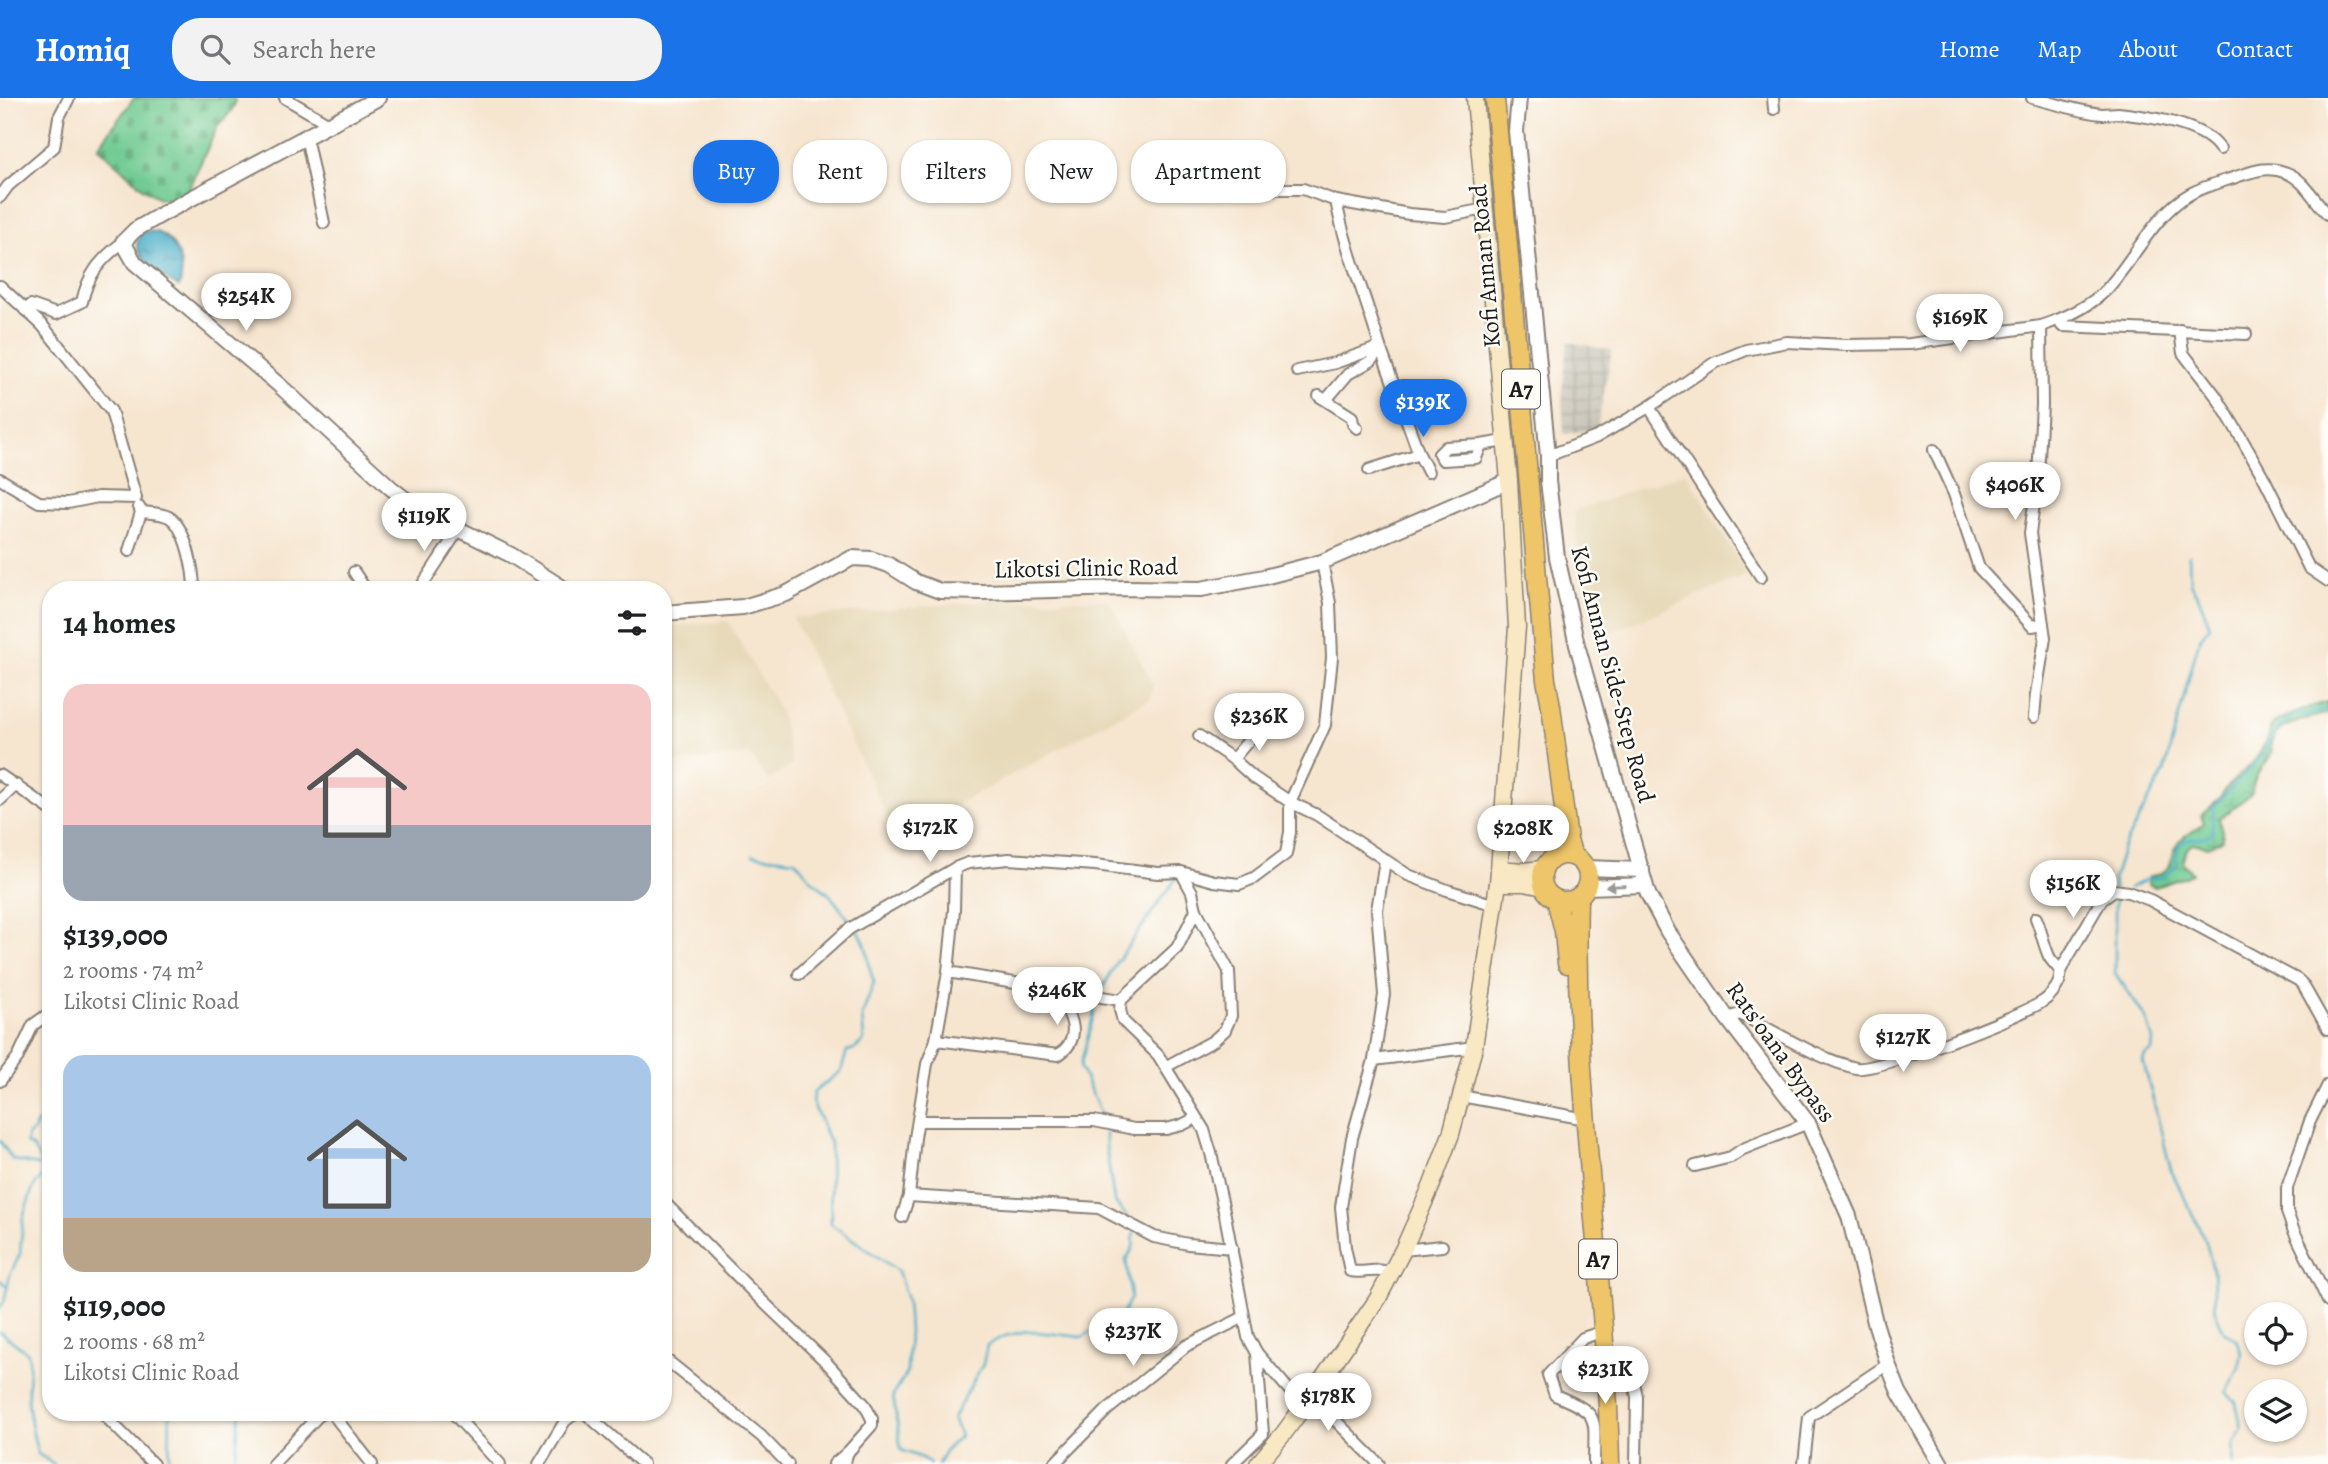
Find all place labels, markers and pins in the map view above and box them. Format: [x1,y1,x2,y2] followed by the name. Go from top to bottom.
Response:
[197,274,295,333] pin: $254K
[1911,294,2009,354] pin: $169K
[1374,380,1472,439] pin: $139K
[1966,462,2064,522] pin: $406K
[375,494,473,553] pin: $119K
[1210,694,1308,753] pin: $236K
[881,804,979,864] pin: $172K
[1474,806,1572,865] pin: $208K
[2024,860,2122,920] pin: $156K
[1008,968,1106,1027] pin: $246K
[1854,1014,1952,1074] pin: $127K
[1084,1308,1182,1368] pin: $237K
[1556,1346,1654,1406] pin: $231K
[1279,1374,1377,1433] pin: $178K

